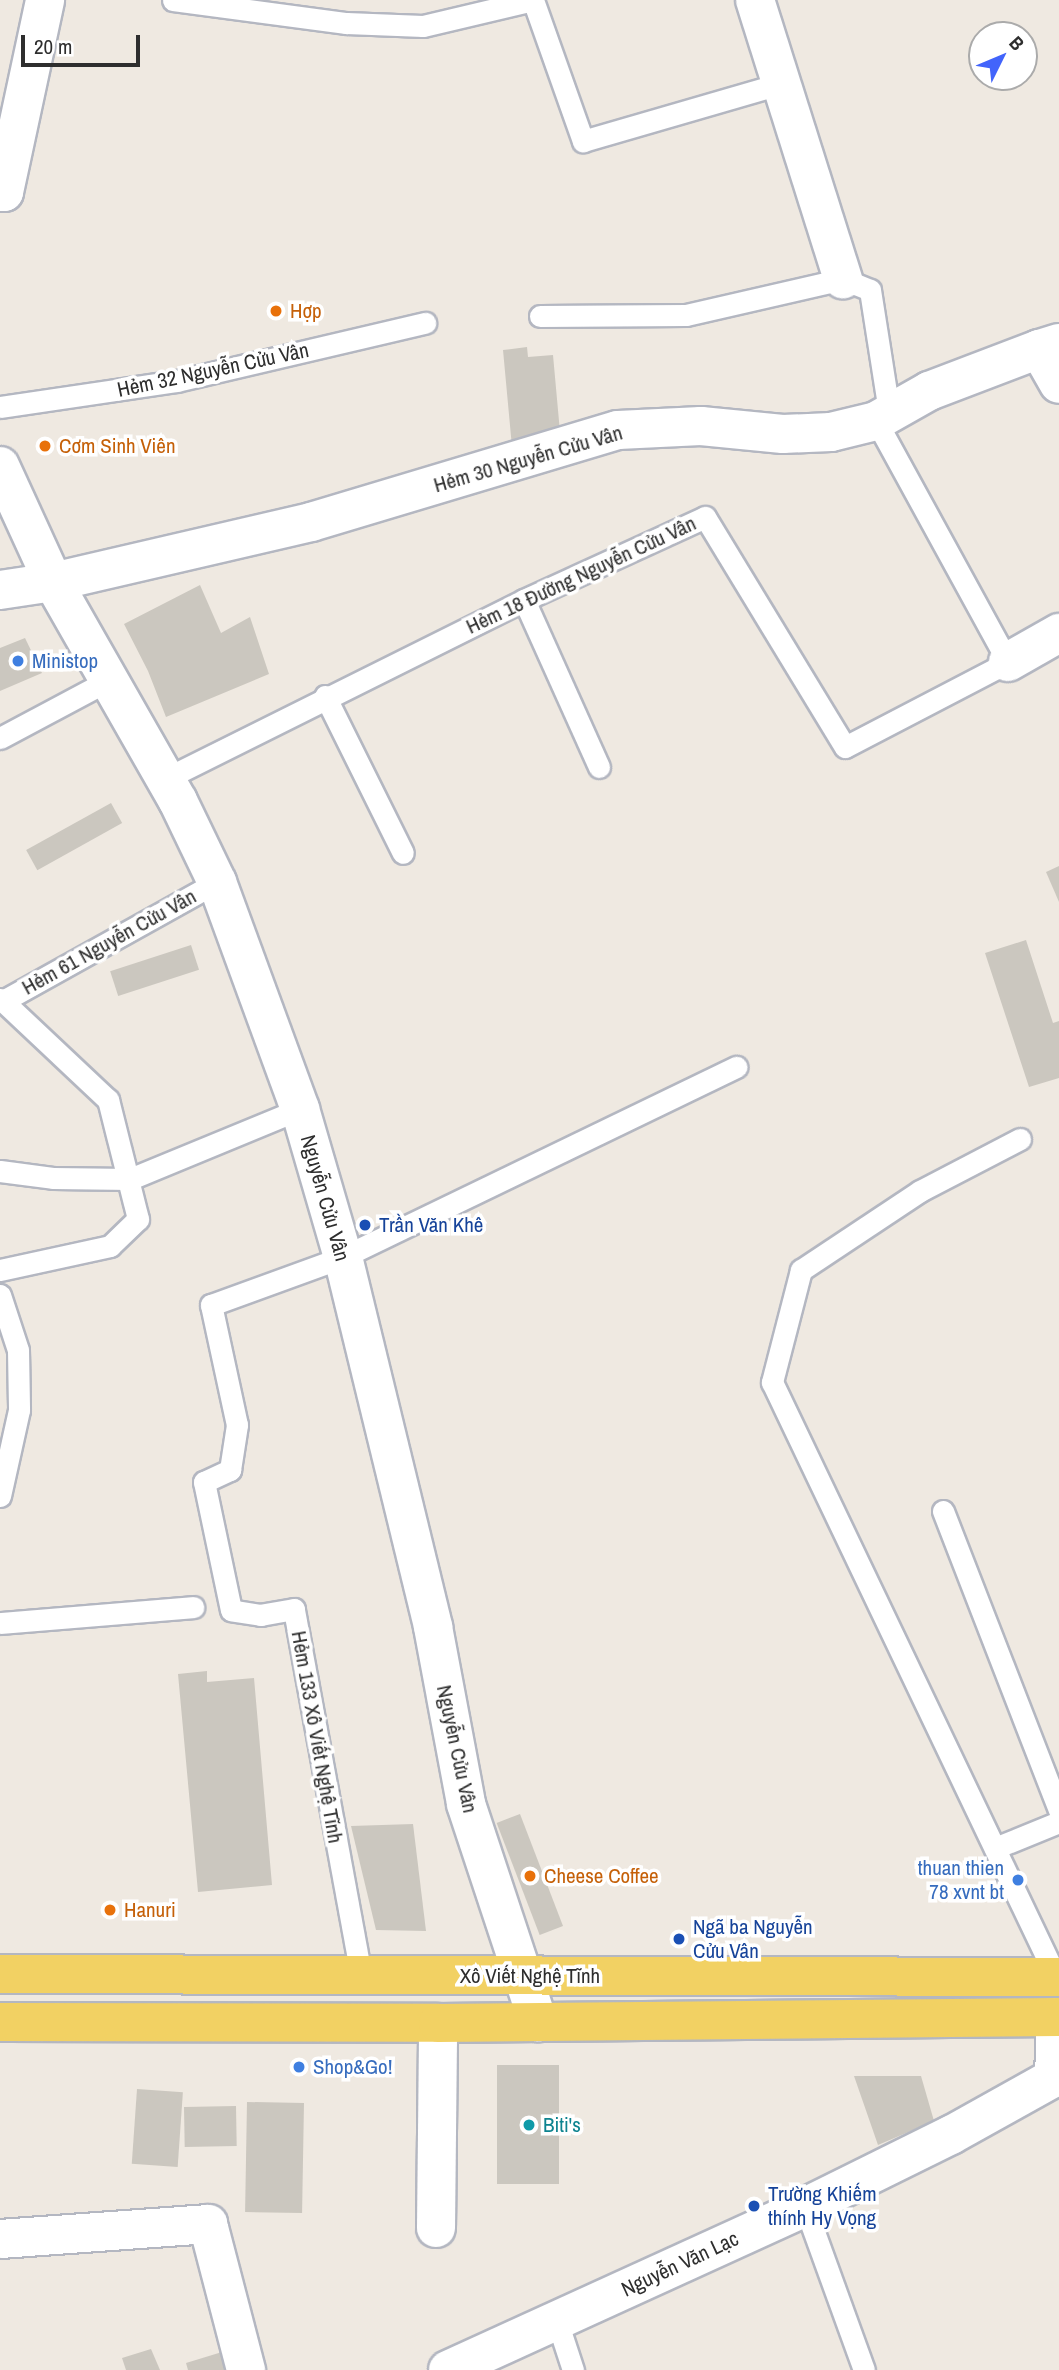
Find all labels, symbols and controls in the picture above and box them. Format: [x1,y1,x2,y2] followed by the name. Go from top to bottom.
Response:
[24,21,144,65] scale bar
[968,21,1038,91] north arrow
[1004,30,1030,56] text: B
[34,32,72,61] text: 20 m
[290,298,322,324] place label: Hợp
[268,303,284,319] marker: Hợp
[115,337,311,403] street label: Hẻm 32 Nguyễn Cửu Vân
[431,420,625,498] street label: Hẻm 30 Nguyễn Cửu Vân
[59,433,175,459] place label: Cơm Sinh Viên
[37,438,53,454] marker: Cơm Sinh Viên
[462,511,700,639] street label: Hẻm 18 Đường Nguyễn Cửu Vân
[32,648,98,674] place label: Ministop
[10,653,26,669] marker: Ministop
[18,884,200,1000] street label: Hẻm 61 Nguyễn Cửu Vân
[295,1132,355,1264] street label: Nguyễn Cửu Vân
[379,1212,483,1238] place label: Trần Văn Khê
[357,1217,373,1233] marker: Trần Văn Khê
[286,1629,348,1845] street label: Hẻm 133 Xô Viết Nghệ Tĩnh
[431,1683,483,1815] street label: Nguyễn Cửu Vân
[918,1855,1004,1905] place label: thuan thien 78 xvnt bt
[544,1863,659,1889] place label: Cheese Coffee
[522,1868,538,1884] marker: Cheese Coffee
[1010,1872,1026,1888] marker: thuan thien 78 xvnt bt
[124,1897,176,1923] place label: Hanuri
[102,1902,118,1918] marker: Hanuri
[693,1914,813,1964] place label: Ngã ba Nguyễn Cửu Vân
[671,1931,687,1947] marker: Ngã ba Nguyễn Cửu Vân
[460,1963,600,1989] street label: Xô Viết Nghệ Tĩnh
[313,2054,392,2080] place label: Shop&Go!
[291,2059,307,2075] marker: Shop&Go!
[543,2112,581,2138] place label: Biti's
[521,2117,537,2133] marker: Biti's
[768,2181,876,2231] place label: Trường Khiếm thính Hy Vọng
[746,2198,762,2214] marker: Trường Khiếm thính Hy Vọng
[618,2226,742,2302] street label: Nguyễn Văn Lạc

